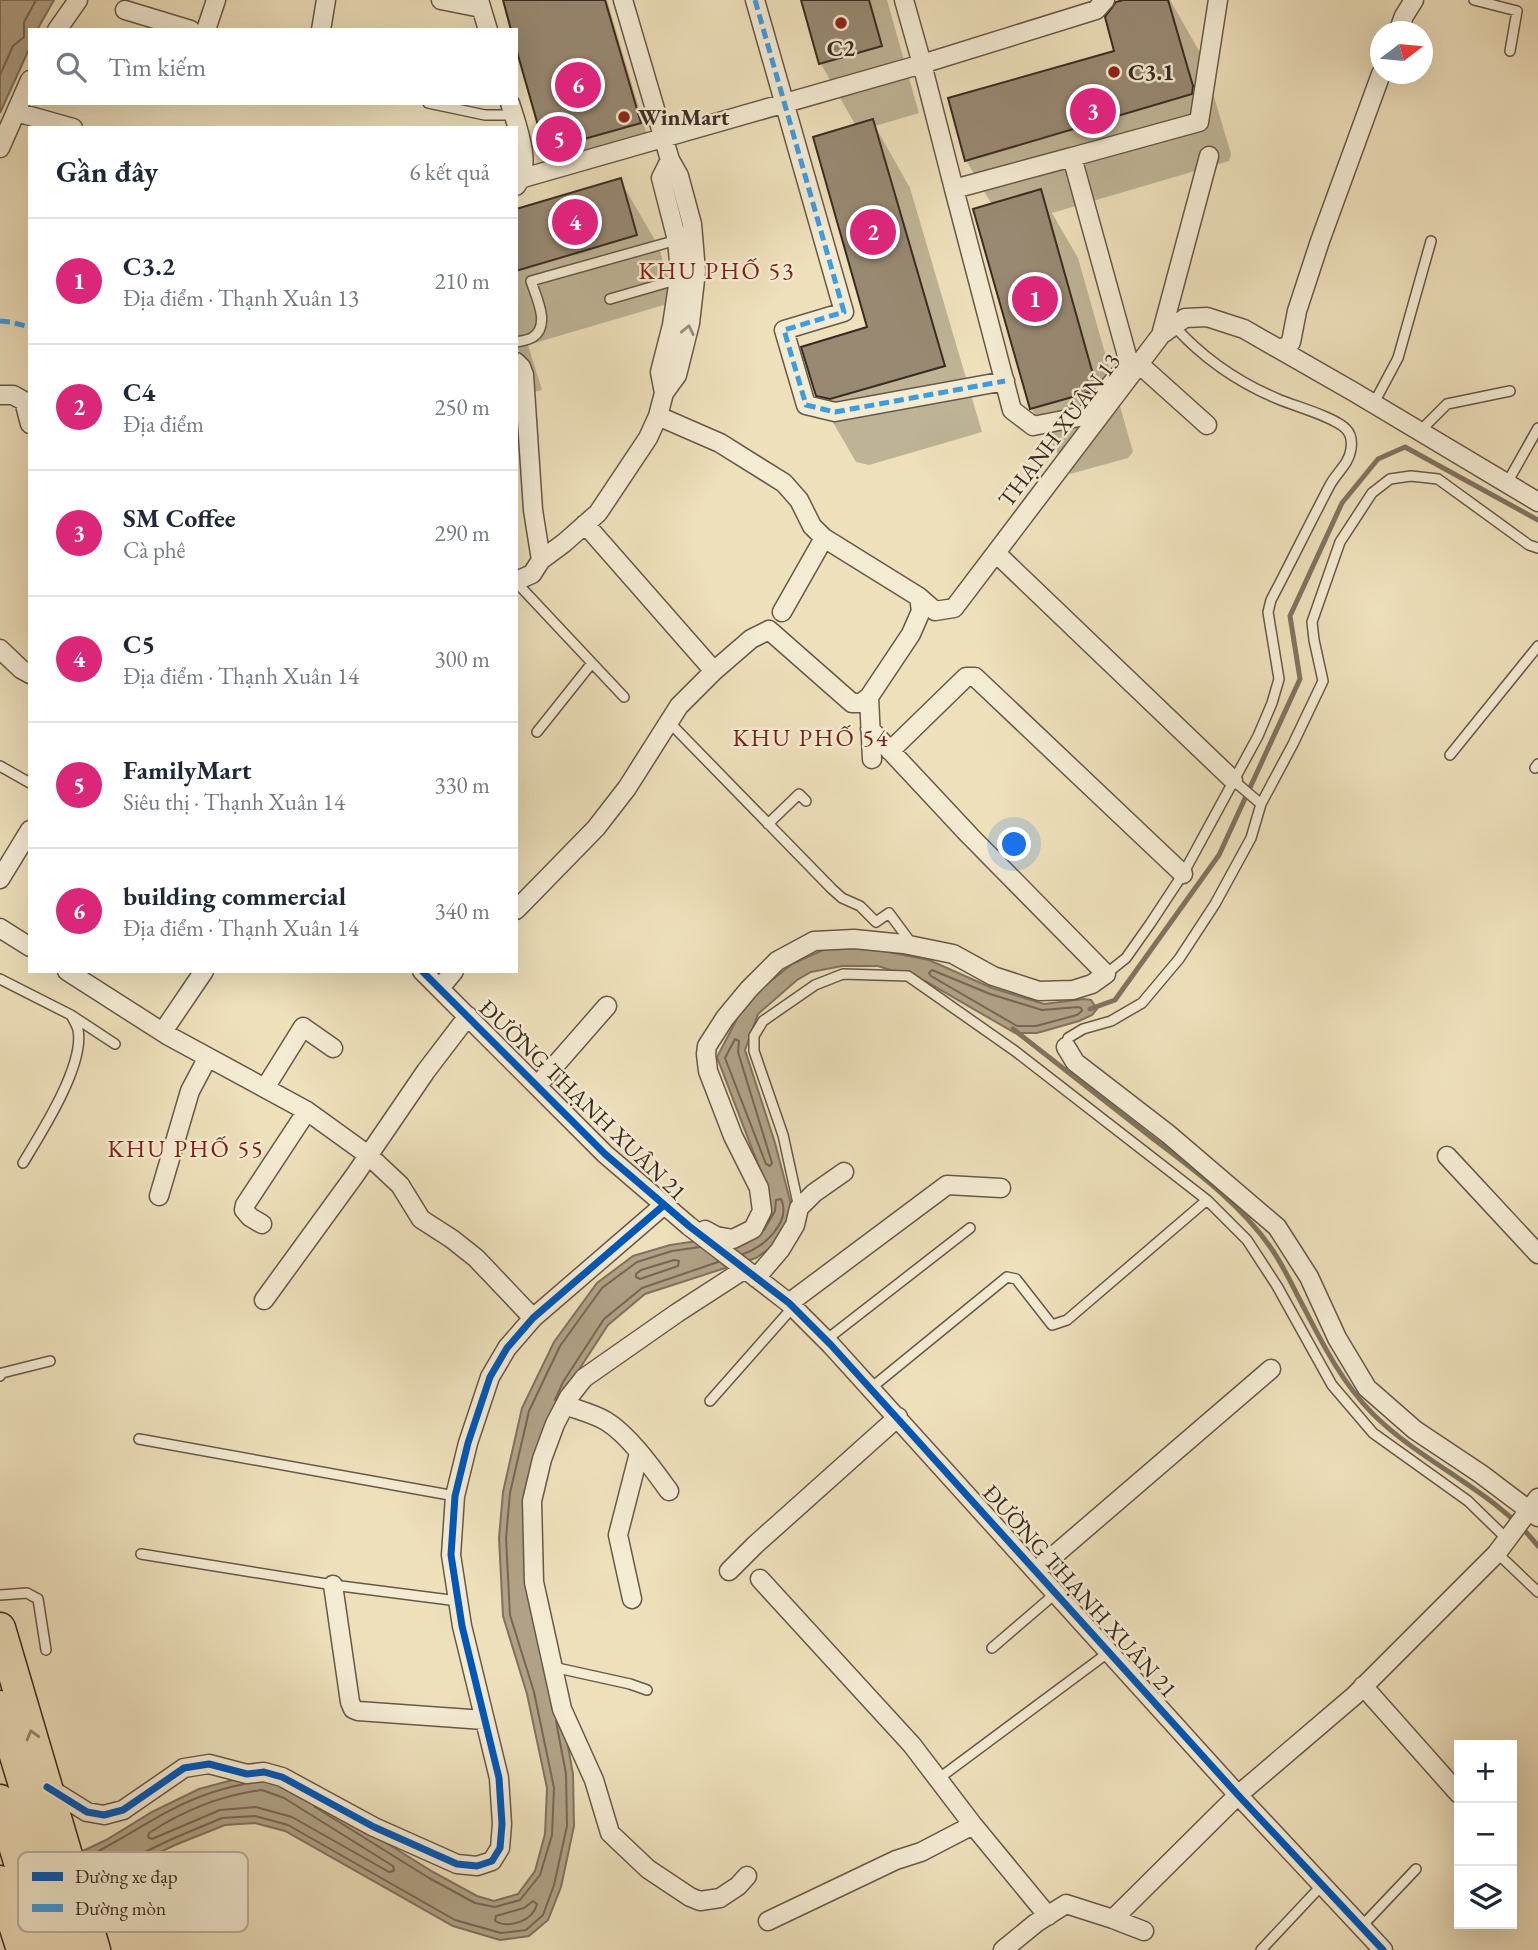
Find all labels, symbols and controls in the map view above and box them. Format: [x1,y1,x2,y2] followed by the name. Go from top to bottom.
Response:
[833,15,849,31] marker: С2
[1370,21,1433,84] north arrow
[28,28,518,105] search box
[827,33,855,63] place label: С2
[52,48,90,86] icon: search
[108,50,206,84] text: Tìm kiếm
[1128,57,1174,87] place label: С3.1
[555,59,601,111] pin: 6
[1106,64,1122,80] marker: С3.1
[1070,85,1116,137] pin: 3
[638,102,730,132] place label: WinMart
[616,109,632,125] marker: WinMart
[536,113,582,165] pin: 5
[56,152,158,191] text: Gần đây
[409,157,490,187] text: 6 kết quả
[552,196,598,248] pin: 4
[850,206,896,258] pin: 2
[123,249,175,283] text: C3.2
[638,255,796,286] district label: KHU PHỐ 53
[73,266,85,296] text: 1
[434,266,490,296] text: 210 m
[1012,273,1058,325] pin: 1
[123,283,359,313] text: Địa điểm · Thạnh Xuân 13
[679,324,694,336] one-way arrow
[991,347,1127,513] street label: THẠNH XUÂN 13
[123,375,155,409] text: C4
[73,392,85,422] text: 2
[434,392,490,422] text: 250 m
[123,409,204,439] text: Địa điểm
[123,501,236,535] text: SM Coffee
[73,518,85,548] text: 3
[434,518,490,548] text: 290 m
[123,535,186,565] text: Cà phê
[123,627,155,661] text: C5
[73,644,85,674] text: 4
[434,644,490,674] text: 300 m
[123,661,359,691] text: Địa điểm · Thạnh Xuân 14
[732,722,890,753] district label: KHU PHỐ 54
[123,753,252,787] text: FamilyMart
[73,770,85,800] text: 5
[434,770,490,800] text: 330 m
[123,787,345,817] text: Siêu thị · Thạnh Xuân 14
[997,827,1031,861] your location
[123,879,346,913] text: building commercial
[73,896,85,926] text: 6
[434,896,490,926] text: 340 m
[123,913,359,943] text: Địa điểm · Thạnh Xuân 14
[473,993,693,1207] street label: ĐƯỜNG THẠNH XUÂN 21
[107,1133,265,1164] district label: KHU PHỐ 55
[976,1478,1184,1704] street label: ĐƯỜNG THẠNH XUÂN 21
[25,1730,40,1742] one-way arrow
[1454,1740,1517,1929] map controls
[1454,1740,1517,1803] button: +
[1454,1803,1517,1866] button: −
[18,1852,248,1932] legend
[75,1864,178,1889] text: Đường xe đạp
[1454,1866,1517,1929] button: layers
[75,1896,166,1921] text: Đường mòn

